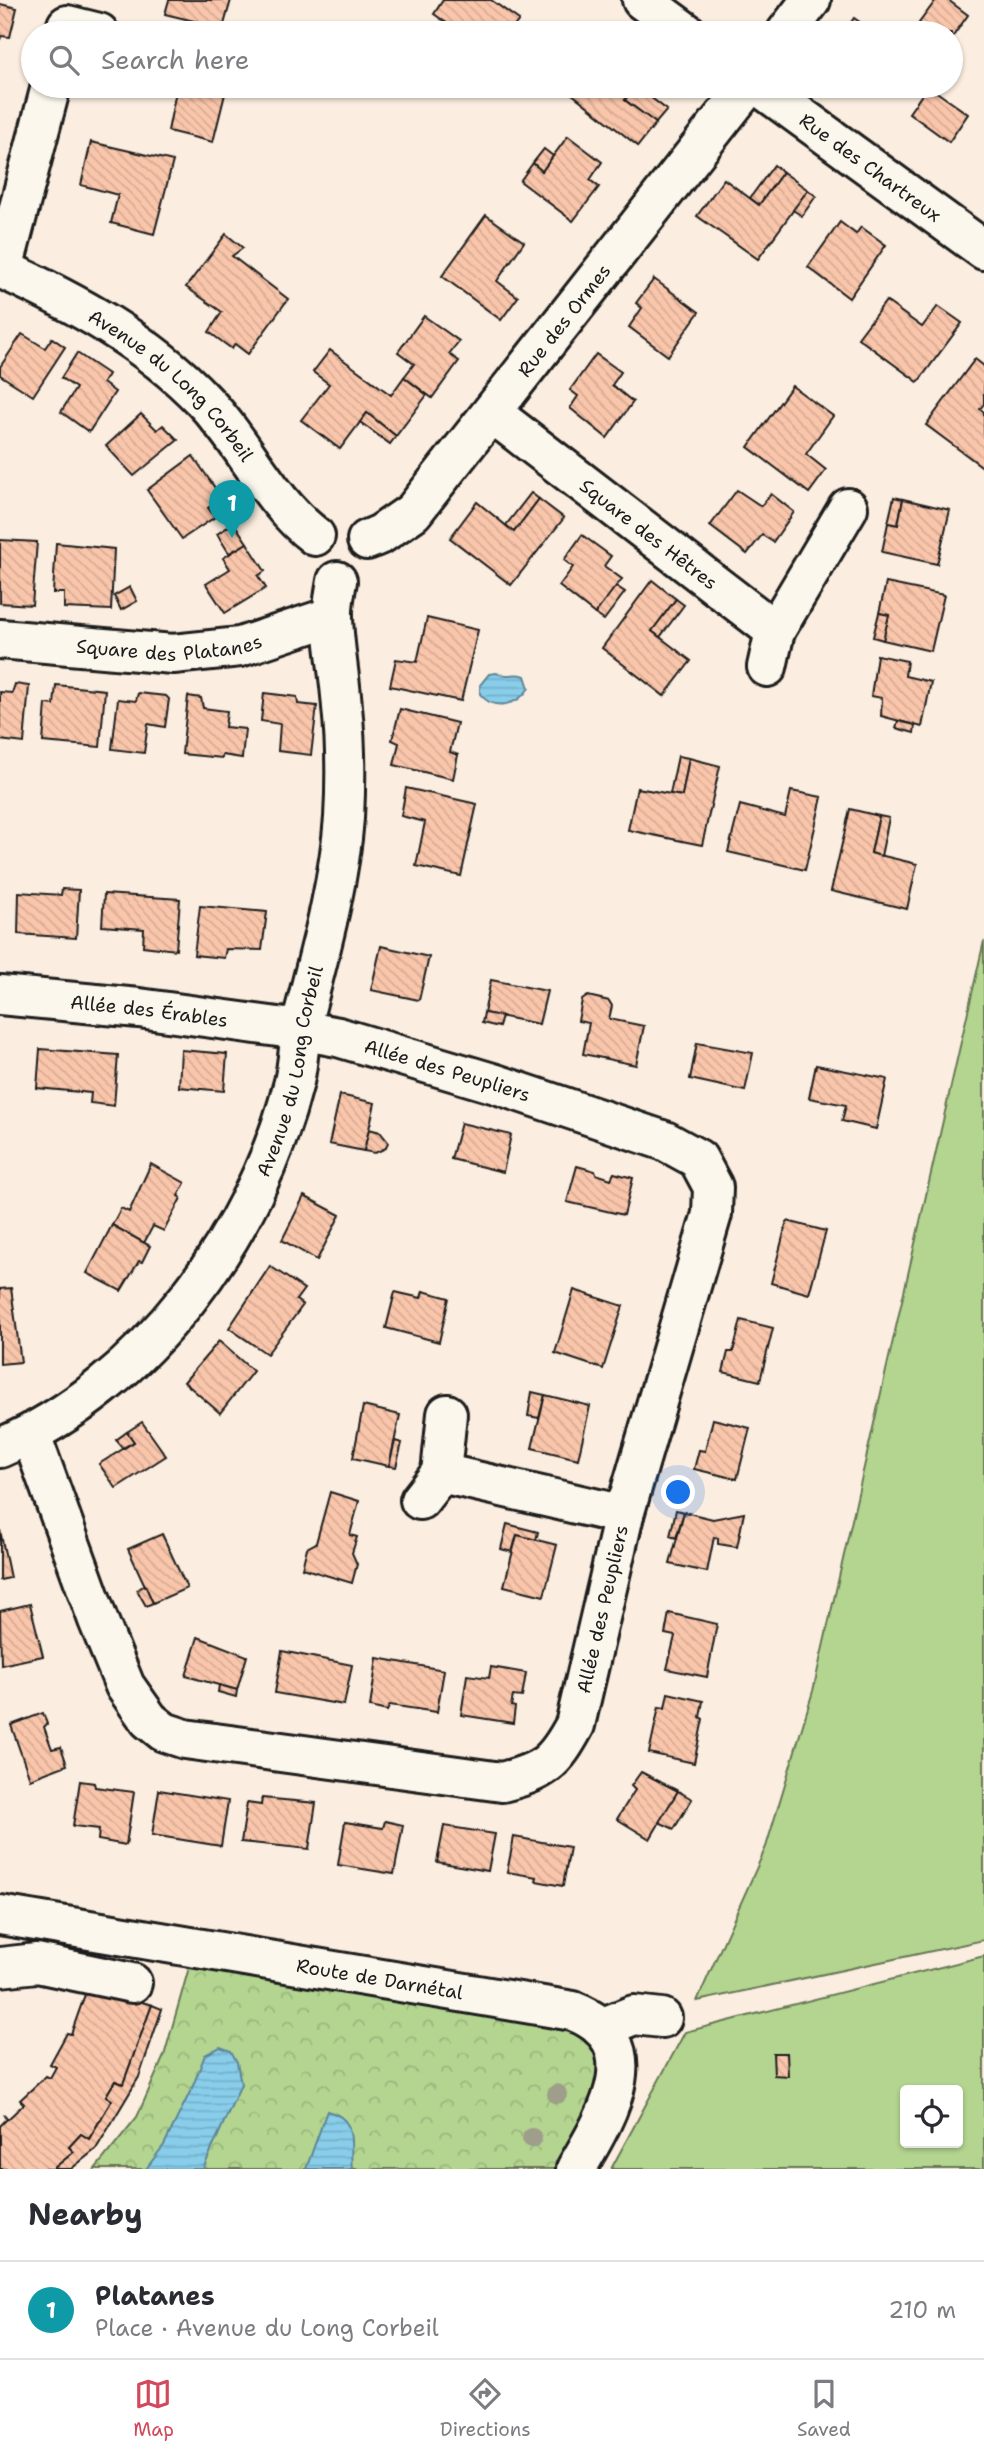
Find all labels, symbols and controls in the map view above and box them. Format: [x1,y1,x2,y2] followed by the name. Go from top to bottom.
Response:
[21,21,963,98] search box
[45,41,83,79] icon: search
[101,42,250,77] text: Search here
[794,108,946,228] street label: Rue des Chartreux
[512,259,616,382] street label: Rue des Ormes
[84,304,259,467] street label: Avenue du Long Corbeil
[575,473,722,595] street label: Square des Hêtres
[209,480,255,538] pin: 1
[75,629,265,667] street label: Square des Platanes
[251,963,329,1181] street label: Avenue du Long Corbeil
[69,990,229,1033] street label: Allée des Érables
[361,1034,533,1108] street label: Allée des Peupliers
[661,1475,695,1509] your location
[571,1522,634,1696] street label: Allée des Peupliers
[294,1953,465,2005] street label: Route de Darnétal
[900,2085,963,2148] map controls
[900,2085,963,2148] button: locate
[28,2194,143,2235] text: Nearby
[95,2278,215,2313] text: Platanes
[46,2295,56,2325] text: 1
[888,2295,956,2325] text: 210 m
[95,2313,439,2343] text: Place · Avenue du Long Corbeil
[133,2375,174,2442] tab: Map
[440,2375,531,2442] tab: Directions
[797,2375,851,2442] tab: Saved

